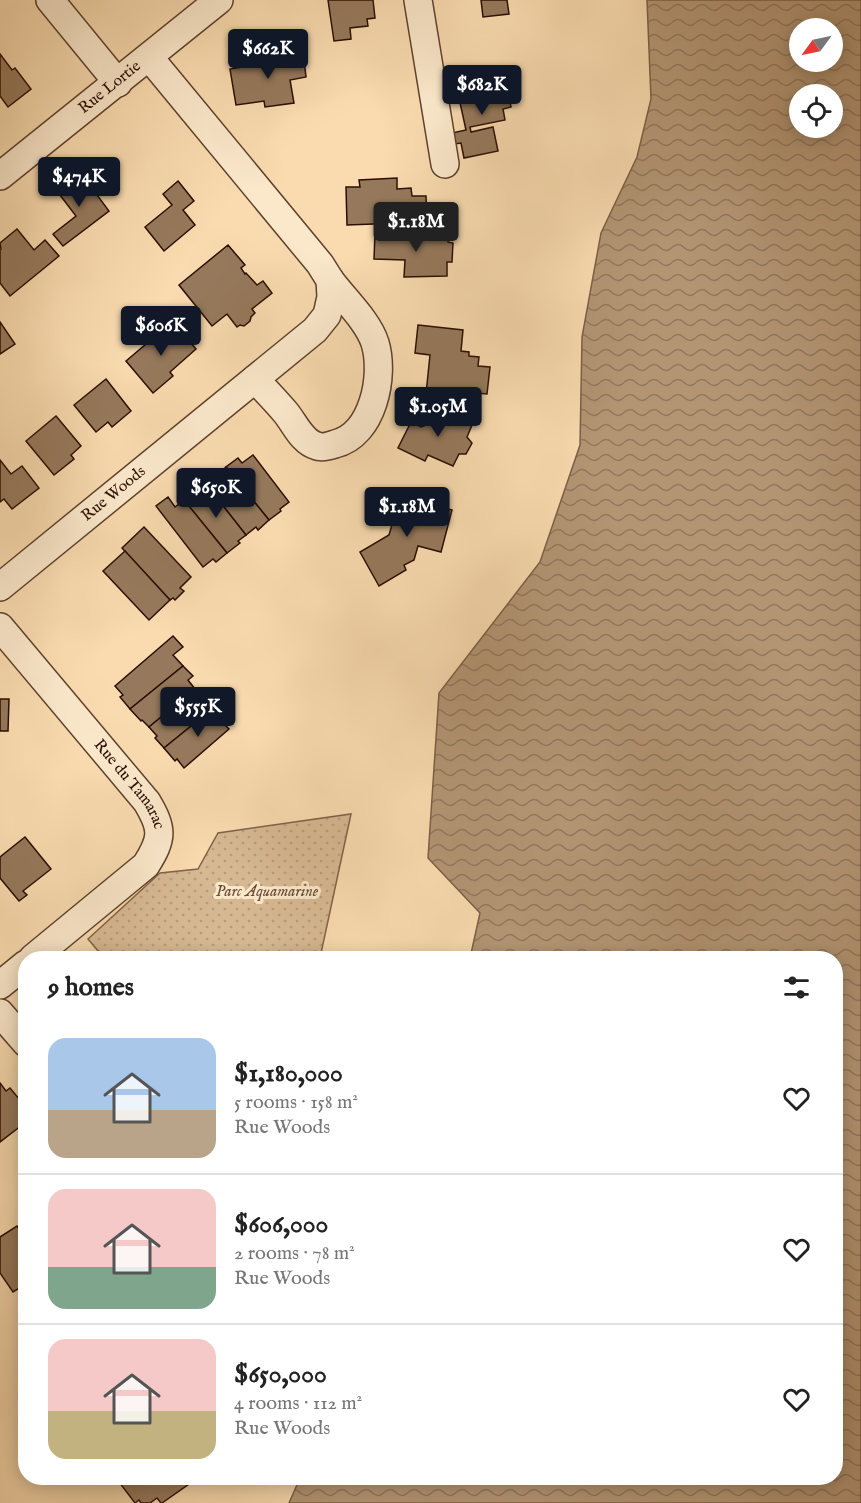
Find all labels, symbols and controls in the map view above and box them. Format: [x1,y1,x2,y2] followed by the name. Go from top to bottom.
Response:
[789,18,843,72] north arrow
[789,18,843,138] map controls
[226,29,310,80] pin: $662K
[242,36,294,61] text: $662K
[75,57,145,119] street label: Rue Lortie
[440,65,524,116] pin: $682K
[456,72,508,97] text: $682K
[789,84,843,138] button: locate
[37,157,121,208] pin: $474K
[52,164,106,189] text: $474K
[367,202,465,253] pin: $1.18M
[388,209,444,234] text: $1.18M
[119,306,203,357] pin: $606K
[135,313,187,338] text: $606K
[389,387,487,438] pin: $1.05M
[409,394,467,419] text: $1.05M
[78,462,150,526] street label: Rue Woods
[174,468,258,519] pin: $650K
[191,475,241,500] text: $650K
[358,487,456,538] pin: $1.18M
[379,494,435,519] text: $1.18M
[156,687,240,738] pin: $555K
[174,694,222,719] text: $555K
[89,735,168,831] street label: Rue du Tamarac
[216,882,319,902] park label: Parc Aquamarine
[48,971,134,1004] text: 9 homes
[780,971,813,1004] icon: filters
[234,1057,343,1090] text: $1,180,000
[96,1062,168,1134] icon: home
[780,1082,813,1115] icon: heart
[234,1090,358,1115] text: 5 rooms · 158 m²
[234,1115,330,1140] text: Rue Woods
[234,1208,328,1241] text: $606,000
[96,1213,168,1285] icon: home
[780,1233,813,1266] icon: heart
[234,1241,355,1266] text: 2 rooms · 78 m²
[234,1266,330,1291] text: Rue Woods
[234,1358,327,1391] text: $650,000
[96,1363,168,1435] icon: home
[780,1383,813,1416] icon: heart
[234,1391,362,1416] text: 4 rooms · 112 m²
[234,1416,330,1441] text: Rue Woods

